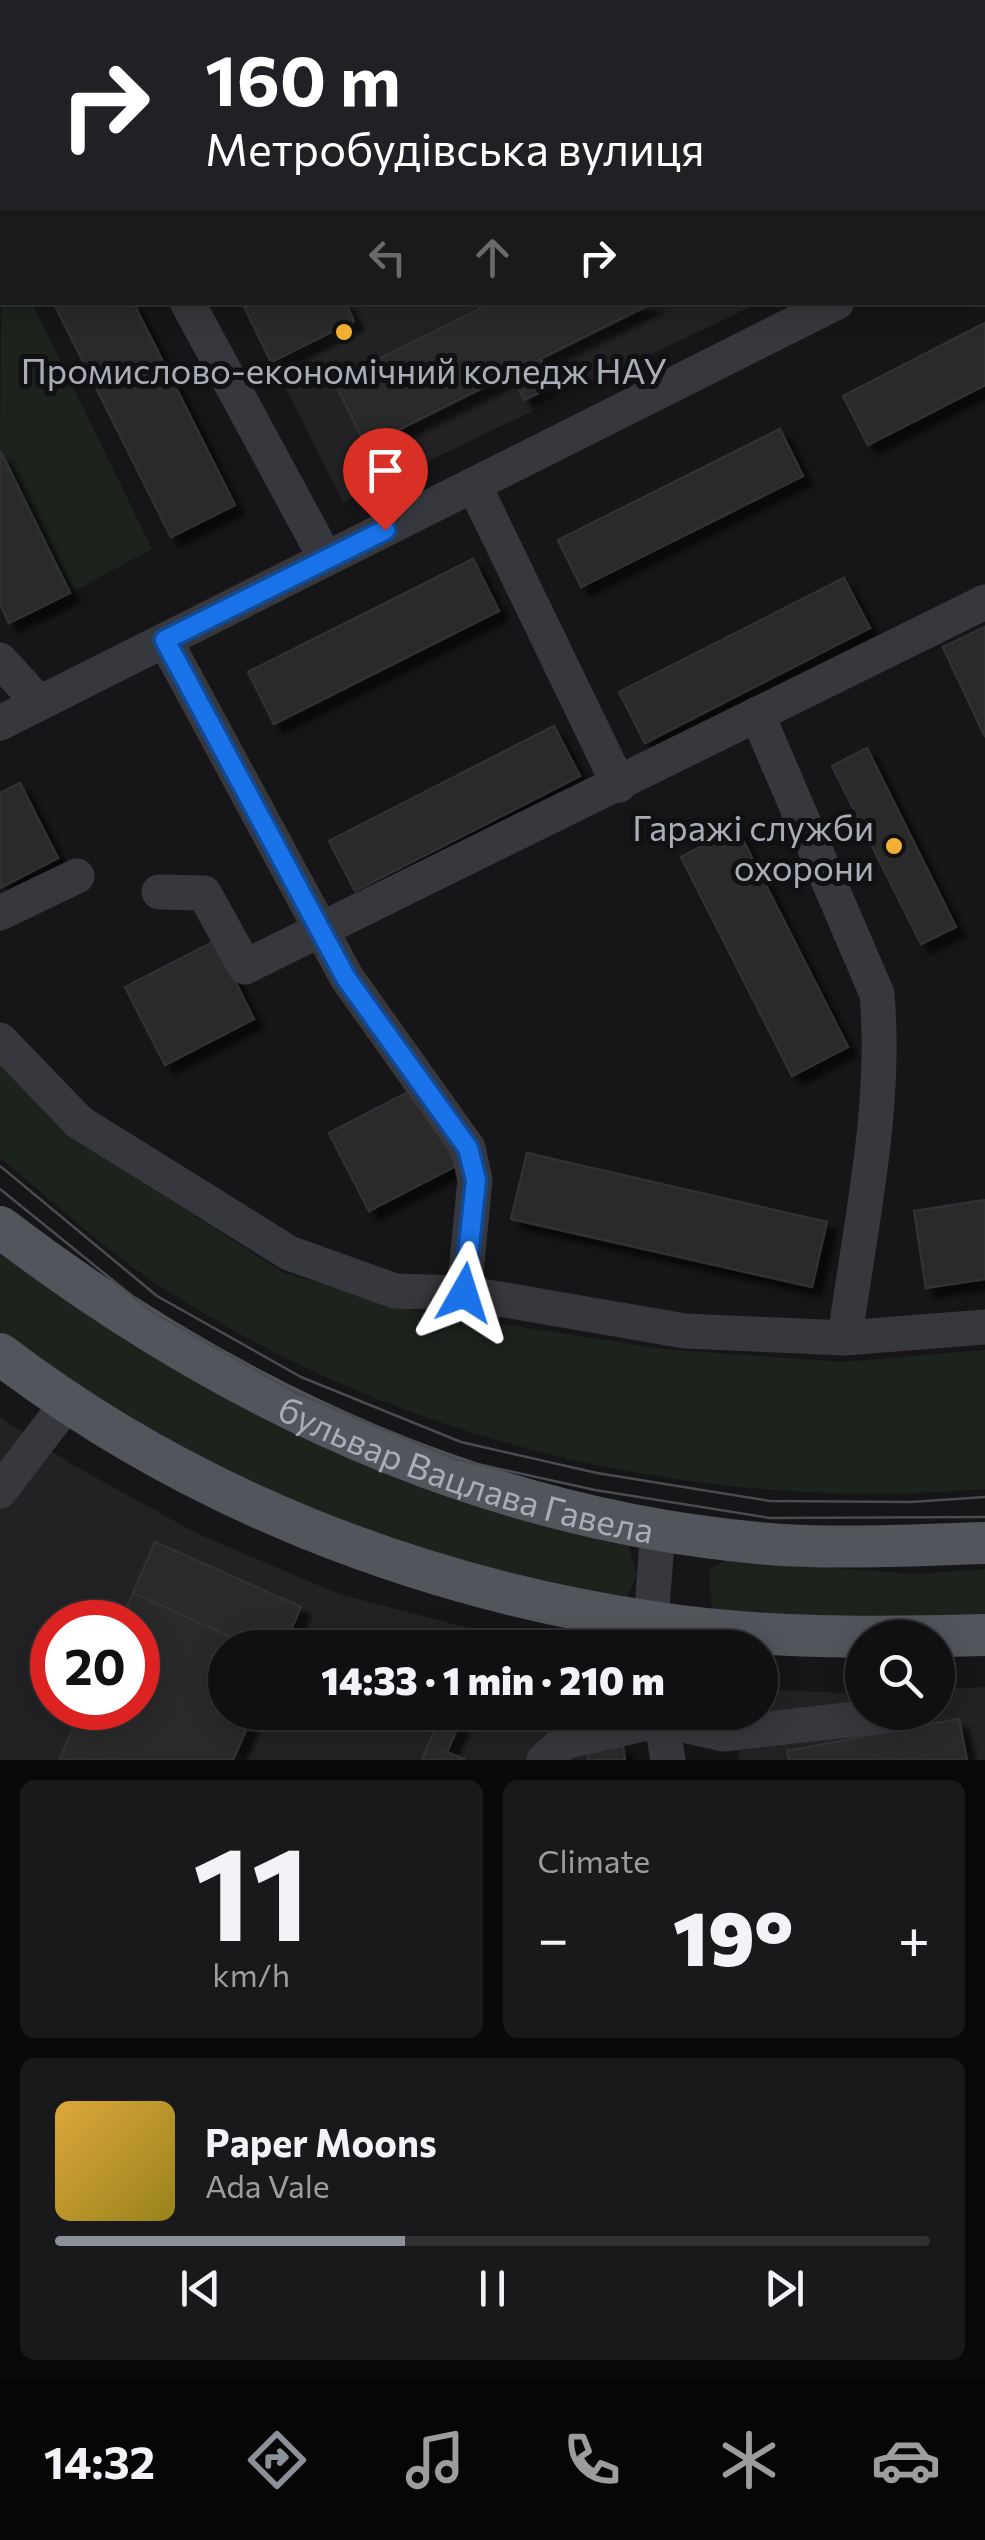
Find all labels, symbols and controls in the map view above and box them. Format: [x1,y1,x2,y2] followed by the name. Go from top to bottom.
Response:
[205,35,401,120] text: 160 m
[40,40,170,170] icon: right
[205,120,705,175] text: Метробудівська вулиця
[360,230,415,285] icon: left
[465,230,520,285] icon: ahead
[570,230,625,285] icon: right
[333,321,355,343] marker: Промислово-економічний коледж НАУ
[21,348,667,391] place label: Промислово-економічний коледж НАУ
[343,428,428,531] pin
[358,443,413,498] icon: arrive
[632,805,874,888] place label: Гаражі служби охорони
[883,835,905,857] marker: Гаражі служби охорони
[412,1241,516,1345] position arrow
[272,1385,657,1550] street label: бульвар Вацлава Гавела
[30,1600,160,1730] speed limit sign: 20
[845,1620,955,1730] map controls
[845,1620,955,1730] button: search
[321,1656,665,1703] text: 14:33 · 1 min · 210 m
[192,1809,310,1968] text: 11
[538,1840,650,1880] text: Climate
[673,1890,793,1981] text: 19°
[538,1903,569,1970] text: −
[898,1903,930,1970] text: +
[212,1954,290,1994] text: km/h
[205,2118,437,2165] text: Paper Moons
[205,2165,330,2205] text: Ada Vale
[173,2261,228,2316] icon: previous
[465,2261,520,2316] icon: pause
[757,2261,812,2316] icon: next
[242,2425,312,2495] icon: directions
[400,2425,470,2495] icon: music
[557,2425,627,2495] icon: phone
[714,2425,784,2495] icon: climate
[871,2425,941,2495] icon: car
[44,2433,155,2488] text: 14:32

